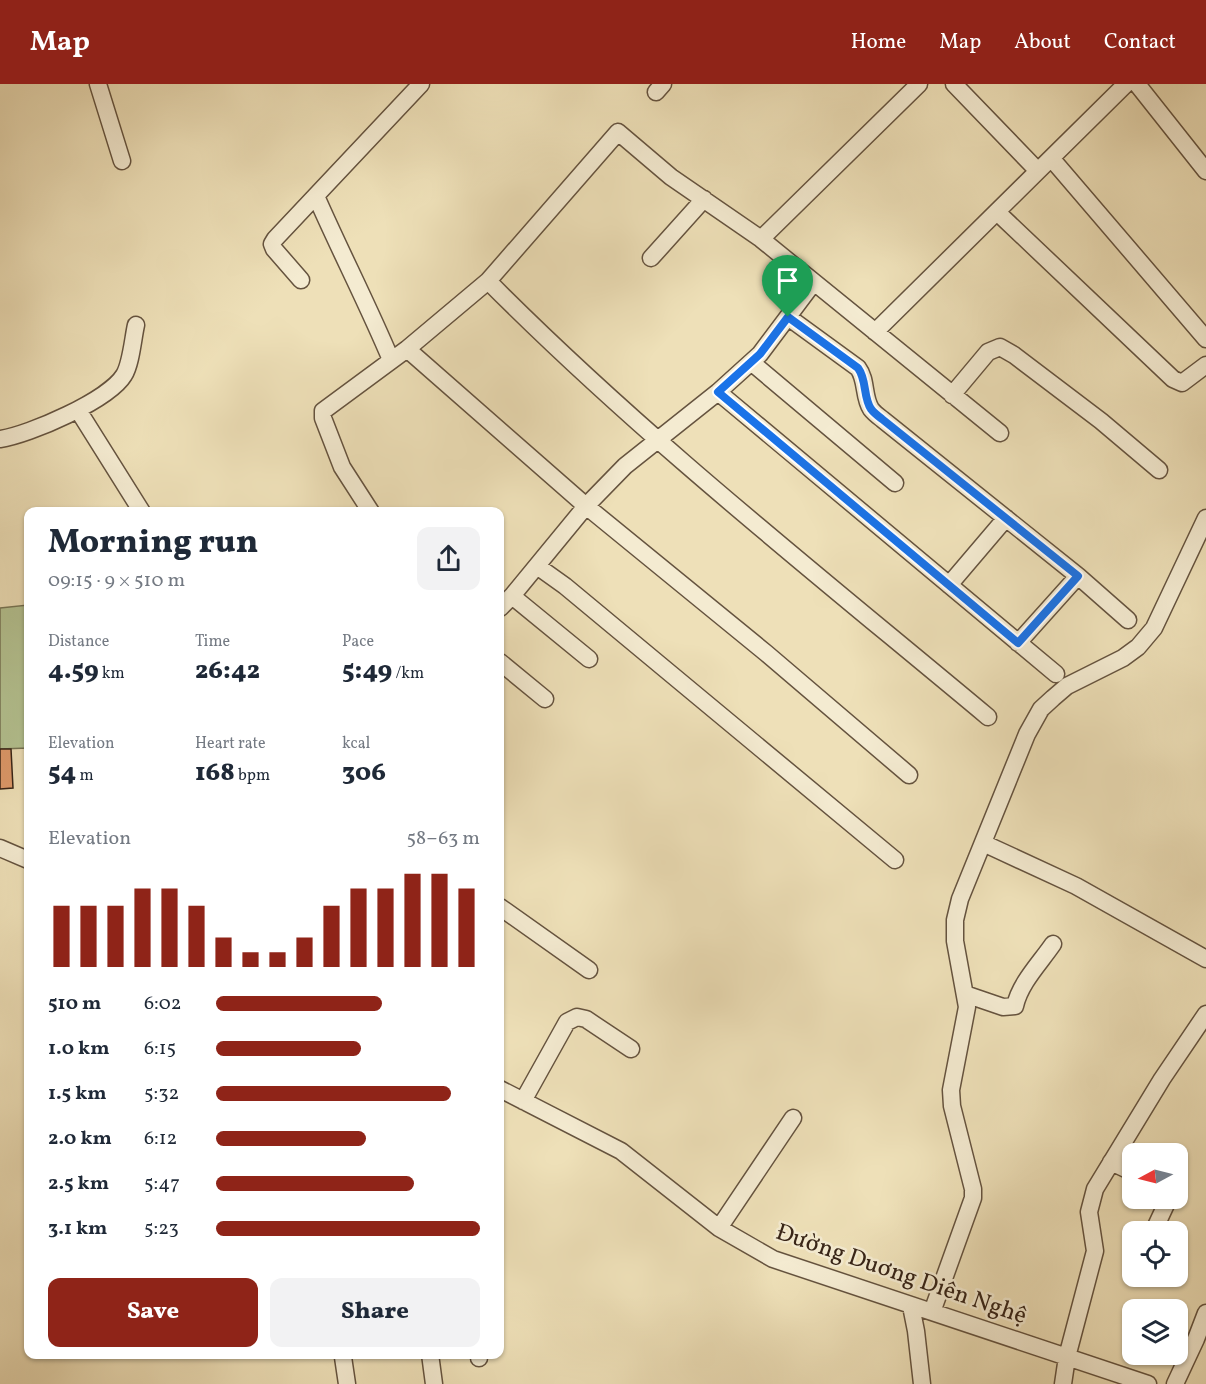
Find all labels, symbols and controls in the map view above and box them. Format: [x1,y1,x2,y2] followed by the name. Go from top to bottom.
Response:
[30,23,90,62] text: Map
[851,28,906,57] text: Home
[939,28,981,57] text: Map
[1014,28,1071,57] text: About
[1104,28,1176,57] text: Contact
[762,255,813,317] pin
[771,264,804,297] icon: arrive
[48,521,258,567] text: Morning run
[417,527,480,590] button: share
[48,567,185,595] text: 09:15 · 9 × 510 m
[48,631,109,653] text: Distance
[195,631,230,653] text: Time
[342,631,374,653] text: Pace
[48,653,99,689] text: 4.59
[195,653,260,689] text: 26:42
[342,653,392,689] text: 5:49
[99,663,125,685] text: km
[392,663,424,685] text: /km
[48,733,115,755] text: Elevation
[195,733,266,755] text: Heart rate
[342,733,370,755] text: kcal
[48,755,76,791] text: 54
[195,755,235,791] text: 168
[342,755,386,791] text: 306
[76,765,94,787] text: m
[235,765,270,787] text: bpm
[48,825,131,853] text: Elevation
[406,825,480,853] text: 58–63 m
[48,990,101,1018] text: 510 m
[144,990,182,1018] text: 6:02
[48,1035,110,1063] text: 1.0 km
[144,1035,176,1063] text: 6:15
[48,1080,107,1108] text: 1.5 km
[144,1080,179,1108] text: 5:32
[48,1125,112,1153] text: 2.0 km
[144,1125,177,1153] text: 6:12
[1122,1143,1188,1209] north arrow
[1122,1143,1188,1365] map controls
[48,1170,109,1198] text: 2.5 km
[144,1170,180,1198] text: 5:47
[48,1215,107,1243] text: 3.1 km
[144,1215,179,1243] text: 5:23
[771,1216,1031,1334] street label: Đường Duơng Diên Nghệ
[1122,1221,1188,1287] button: locate
[48,1278,258,1347] button: Save
[270,1278,480,1347] button: Share
[1122,1299,1188,1365] button: layers

